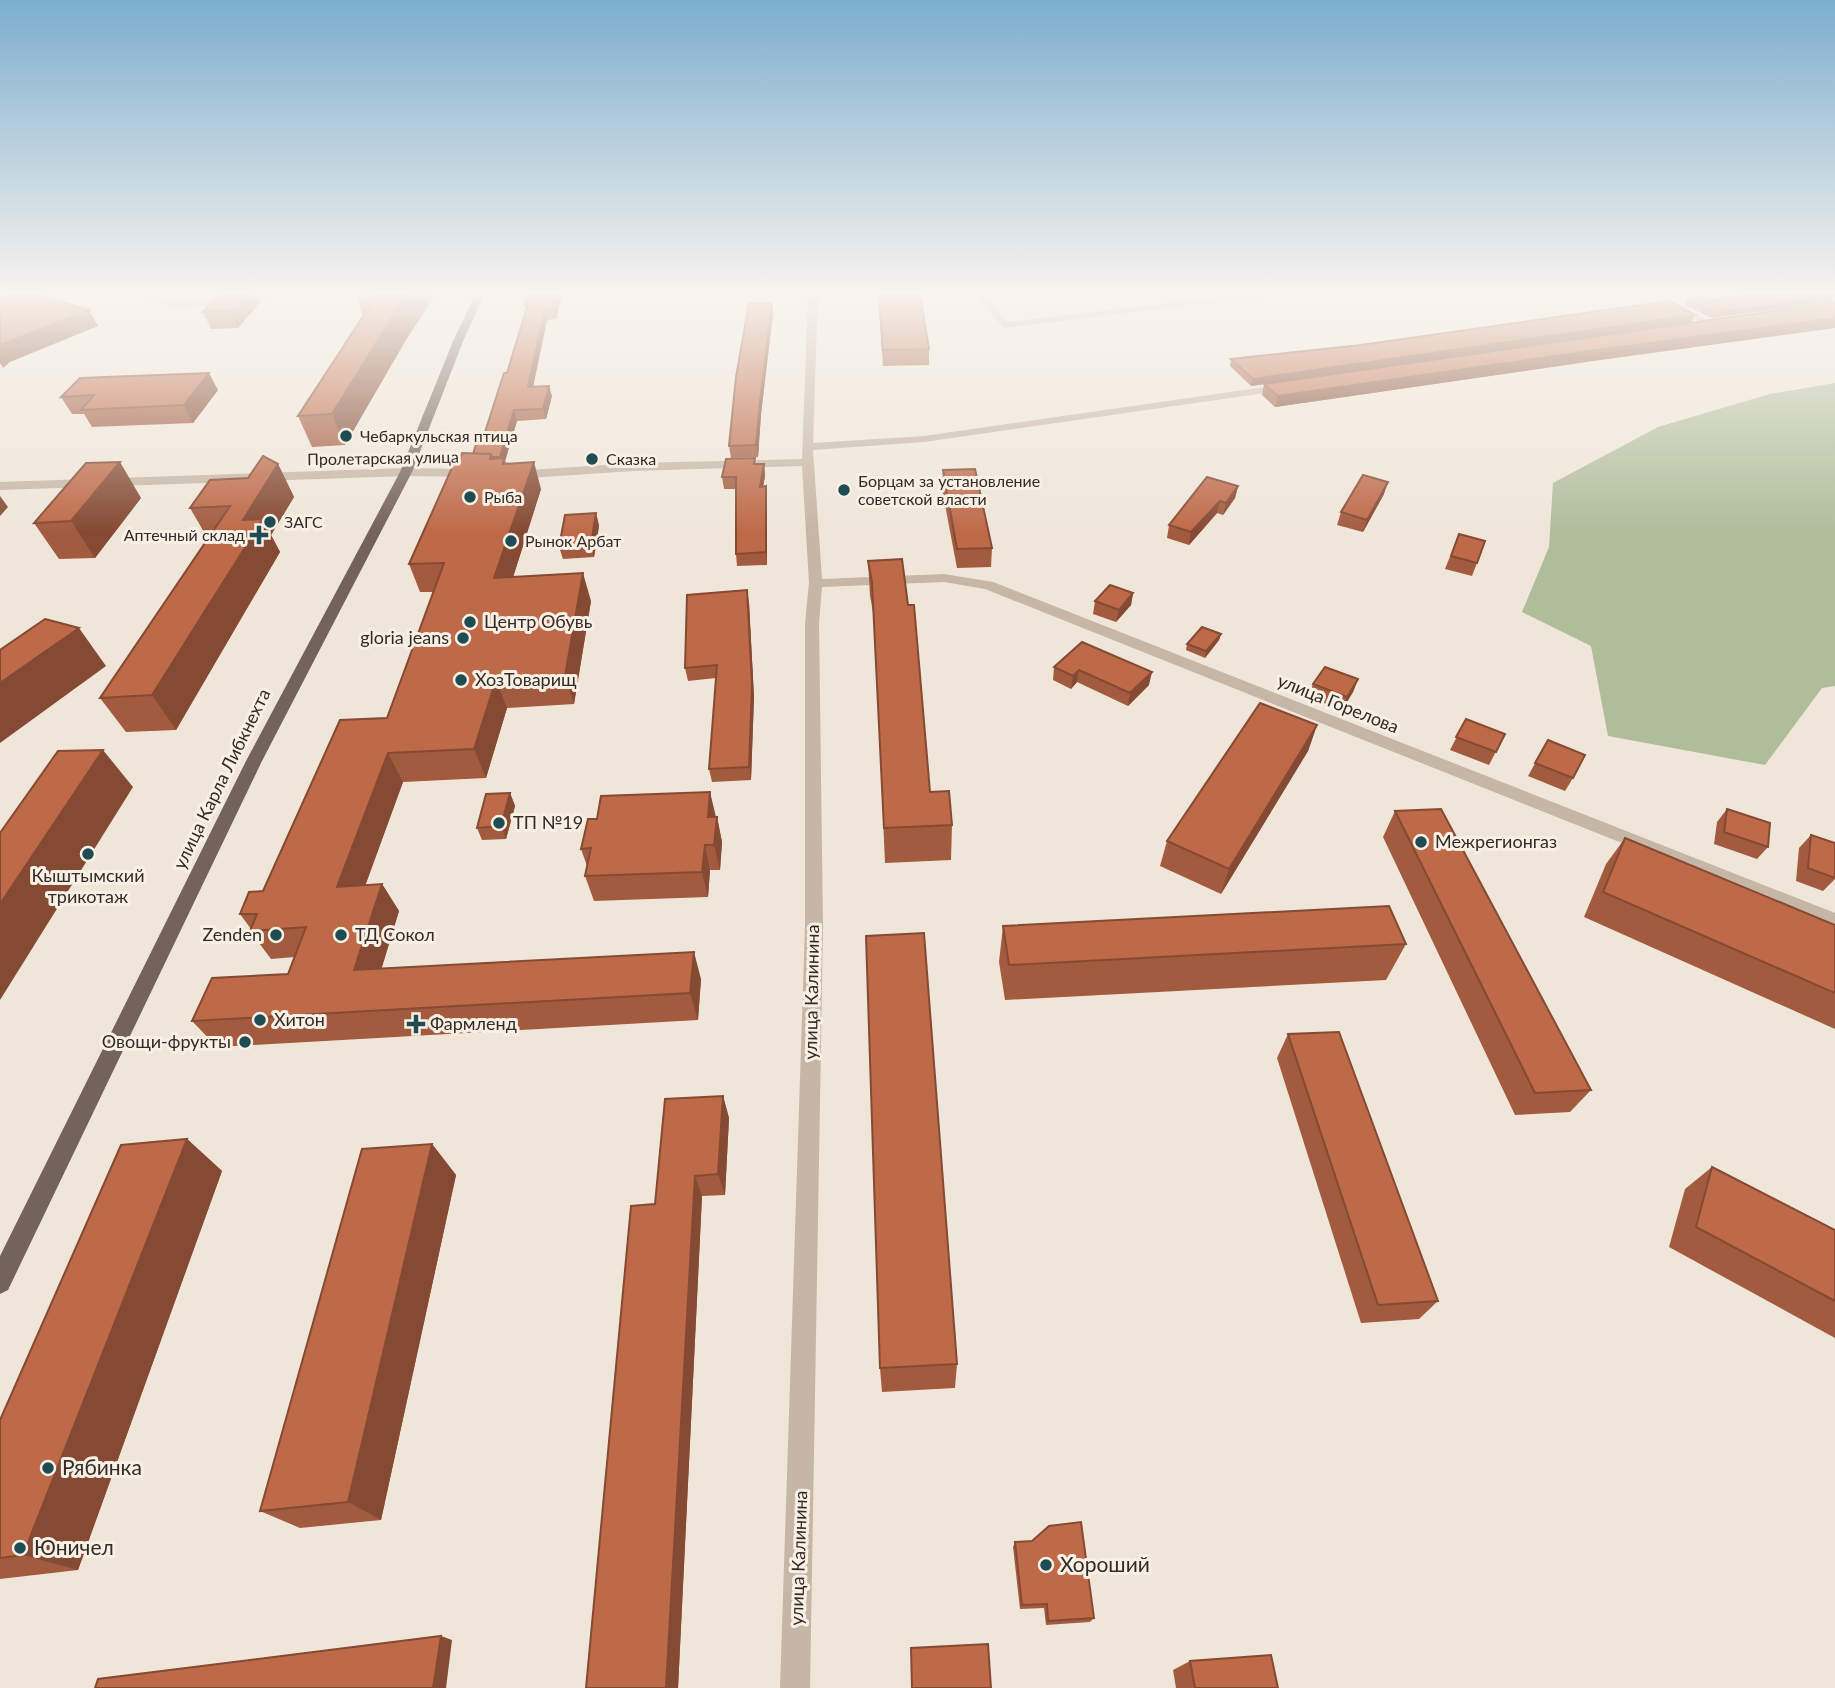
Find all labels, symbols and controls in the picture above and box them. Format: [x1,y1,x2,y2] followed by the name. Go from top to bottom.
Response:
[360,426,518,445] place label: Чебаркульская птица
[338,428,354,444] marker: Чебаркульская птица
[307,447,459,468] street label: Пролетарская улица
[606,449,656,468] place label: Сказка
[584,451,600,467] marker: Сказка
[858,471,1040,508] place label: Борцам за установление советской власти
[836,482,852,498] marker: Борцам за установление советской власти
[484,487,522,506] place label: Рыба
[462,489,478,505] marker: Рыба
[284,512,323,531] place label: ЗАГС
[262,514,278,530] marker: ЗАГС
[124,525,245,544] place label: Аптечный склад
[251,527,267,543] marker: Аптечный склад
[525,531,621,550] place label: Рынок Арбат
[503,533,519,549] marker: Рынок Арбат
[484,610,593,632] place label: Центр Обувь
[462,614,478,630] marker: Центр Обувь
[360,626,449,648] place label: gloria jeans
[455,630,471,646] marker: gloria jeans
[475,668,577,690] place label: ХозТоварищ
[1275,669,1402,737] street label: улица Горелова
[453,672,469,688] marker: ХозТоварищ
[168,685,274,872] street label: улица Карла Либкнехта
[513,811,583,833] place label: ТП №19
[491,815,507,831] marker: ТП №19
[1435,830,1557,852] place label: Межрегионгаз
[1413,834,1429,850] marker: Межрегионгаз
[80,846,96,862] marker: Кыштымский трикотаж
[31,864,145,907] place label: Кыштымский трикотаж
[202,923,262,945] place label: Zenden
[355,923,435,945] place label: ТД Сокол
[799,924,823,1060] street label: улица Калинина
[268,927,284,943] marker: Zenden
[333,927,349,943] marker: ТД Сокол
[274,1008,325,1030] place label: Хитон
[252,1012,268,1028] marker: Хитон
[430,1012,517,1034] place label: Фармленд
[408,1016,424,1032] marker: Фармленд
[102,1030,231,1052] place label: Овощи-фрукты
[237,1034,253,1050] marker: Овощи-фрукты
[62,1454,142,1479] place label: Рябинка
[40,1460,56,1476] marker: Рябинка
[785,1490,811,1626] street label: улица Калинина
[34,1534,114,1559] place label: Юничел
[12,1540,28,1556] marker: Юничел
[1060,1551,1150,1576] place label: Хороший
[1038,1557,1054,1573] marker: Хороший

